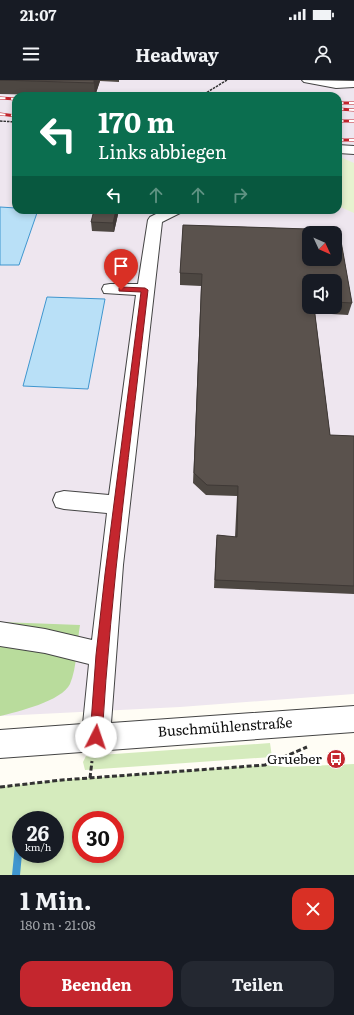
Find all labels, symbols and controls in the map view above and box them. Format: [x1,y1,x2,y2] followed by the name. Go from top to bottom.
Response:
[20,3,56,26] text: 21:07
[135,41,219,68] text: Headway
[20,43,42,65] icon: menu
[312,43,334,65] icon: person
[98,100,175,142] text: 170 m
[32,108,84,160] icon: left
[98,138,227,165] text: Links abbiegen
[103,184,125,206] icon: left
[145,184,167,206] icon: ahead
[187,184,209,206] icon: ahead
[229,184,251,206] icon: right
[302,226,342,266] north arrow
[302,226,342,314] map controls
[104,249,138,290] pin
[110,255,132,277] icon: arrive
[302,274,342,314] button: sound
[157,711,293,741] street label: Buschmühlenstraße
[75,716,117,758] position arrow
[267,748,322,768] place label: Grueber
[325,748,347,770] bus stop icon: Grueber
[72,811,124,863] speed limit sign: 30
[27,817,49,847] text: 26
[25,839,51,854] text: km/h
[20,882,92,917] text: 1 Min.
[292,888,334,930] button: close
[20,915,96,934] text: 180 m · 21:08
[20,961,173,1007] button: Beenden
[181,961,334,1007] button: Teilen

